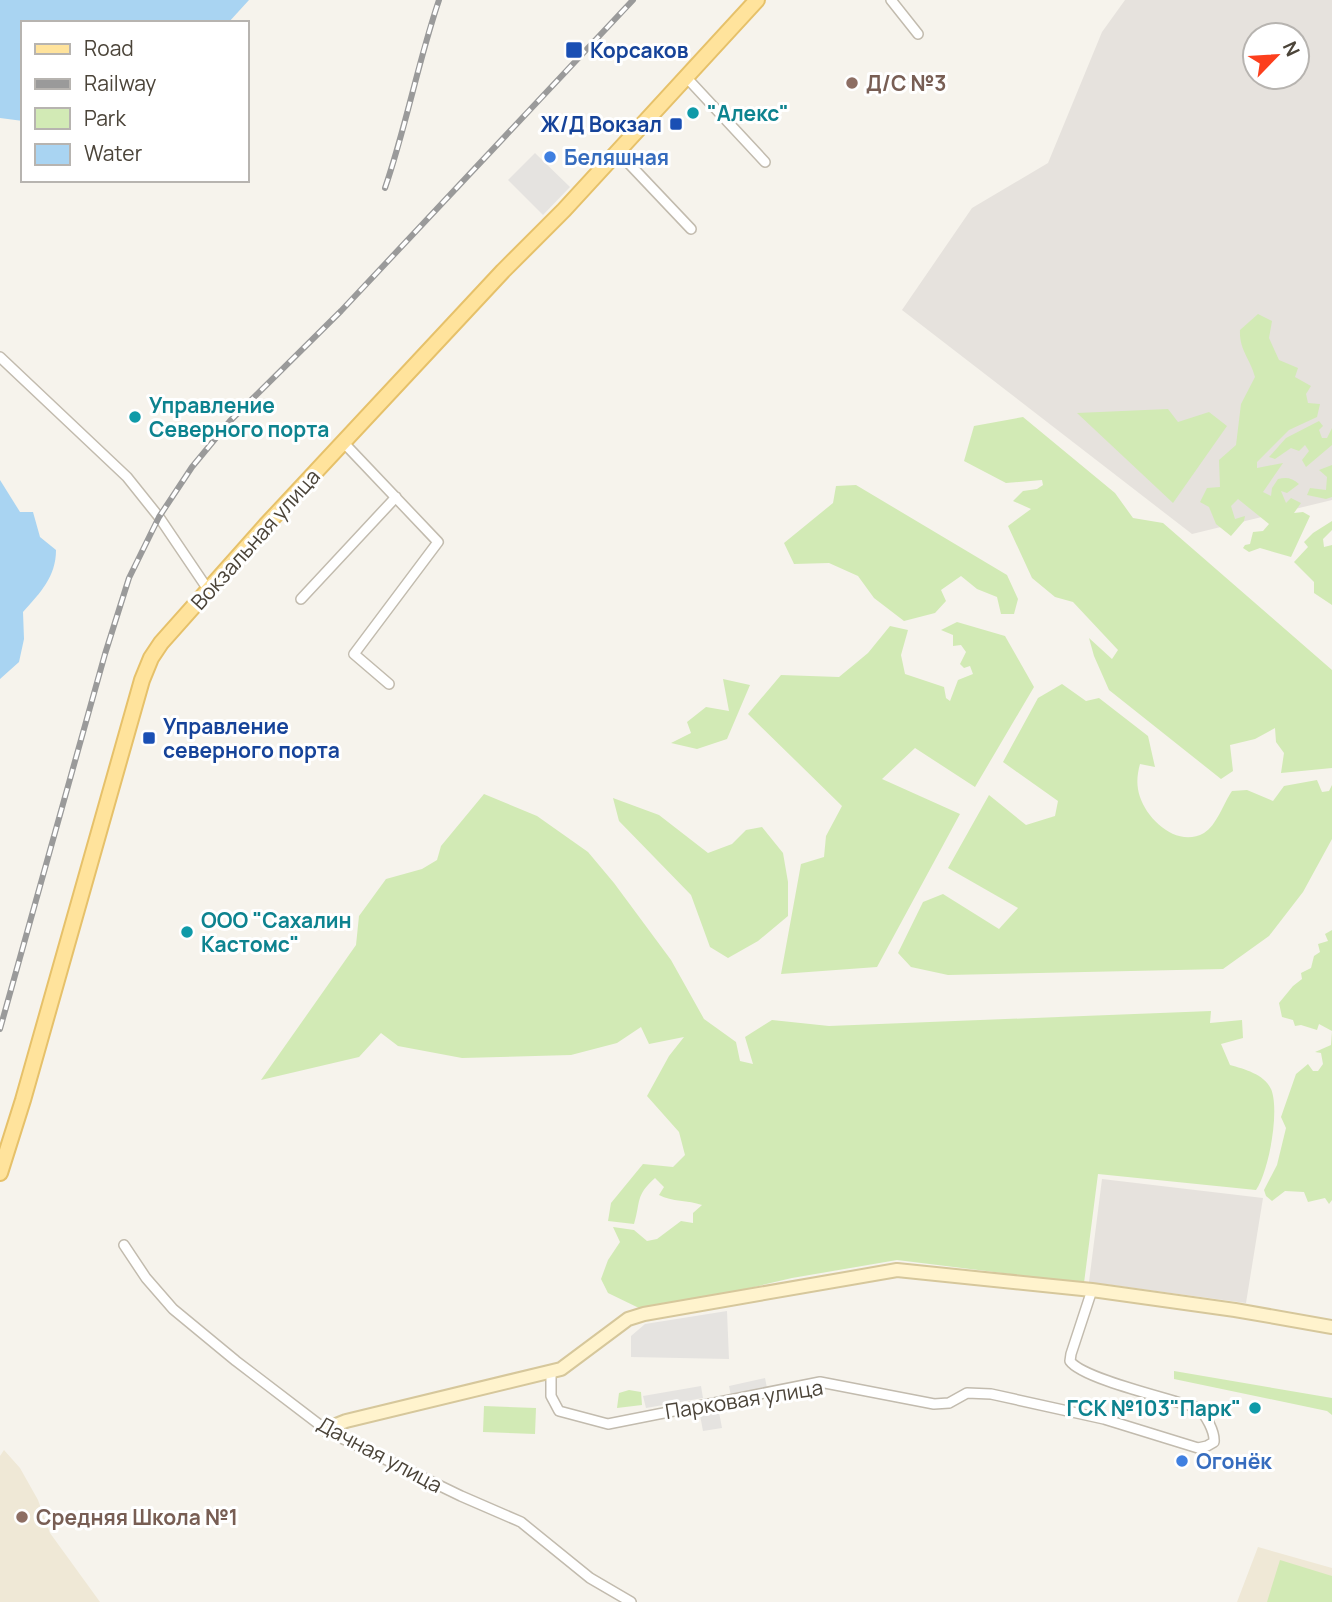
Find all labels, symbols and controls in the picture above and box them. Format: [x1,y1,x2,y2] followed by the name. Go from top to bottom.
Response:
[21,21,248,182] legend
[1241,21,1311,91] north arrow
[84,34,134,62] text: Road
[590,36,689,64] place label: Корсаков
[1277,37,1306,60] text: N
[564,40,584,60] marker: Корсаков
[84,69,156,97] text: Railway
[866,69,947,97] place label: Д/С №3
[844,75,860,91] marker: Д/С №3
[707,99,789,127] place label: "Алекс"
[84,104,126,132] text: Park
[685,105,701,121] marker: "Алекс"
[540,110,662,138] place label: Ж/Д Вокзал
[668,116,684,132] marker: Ж/Д Вокзал
[84,139,143,167] text: Water
[564,143,669,171] place label: Беляшная
[542,149,558,165] marker: Беляшная
[149,391,329,443] place label: Управление Северного порта
[127,409,143,425] marker: Управление Северного порта
[184,463,326,615] street label: Вокзальная улица
[163,712,340,764] place label: Управление северного порта
[141,730,157,746] marker: Управление северного порта
[201,906,352,958] place label: ООО "Сахалин Кастомс"
[179,924,195,940] marker: ООО "Сахалин Кастомс"
[663,1373,825,1425] street label: Парковая улица
[1067,1394,1241,1422] place label: ГСК №103"Парк"
[1247,1400,1263,1416] marker: ГСК №103"Парк"
[313,1409,447,1499] street label: Дачная улица
[1196,1447,1272,1475] place label: Огонёк
[1174,1453,1190,1469] marker: Огонёк
[36,1503,238,1531] place label: Средняя Школа №1
[14,1509,30,1525] marker: Средняя Школа №1

